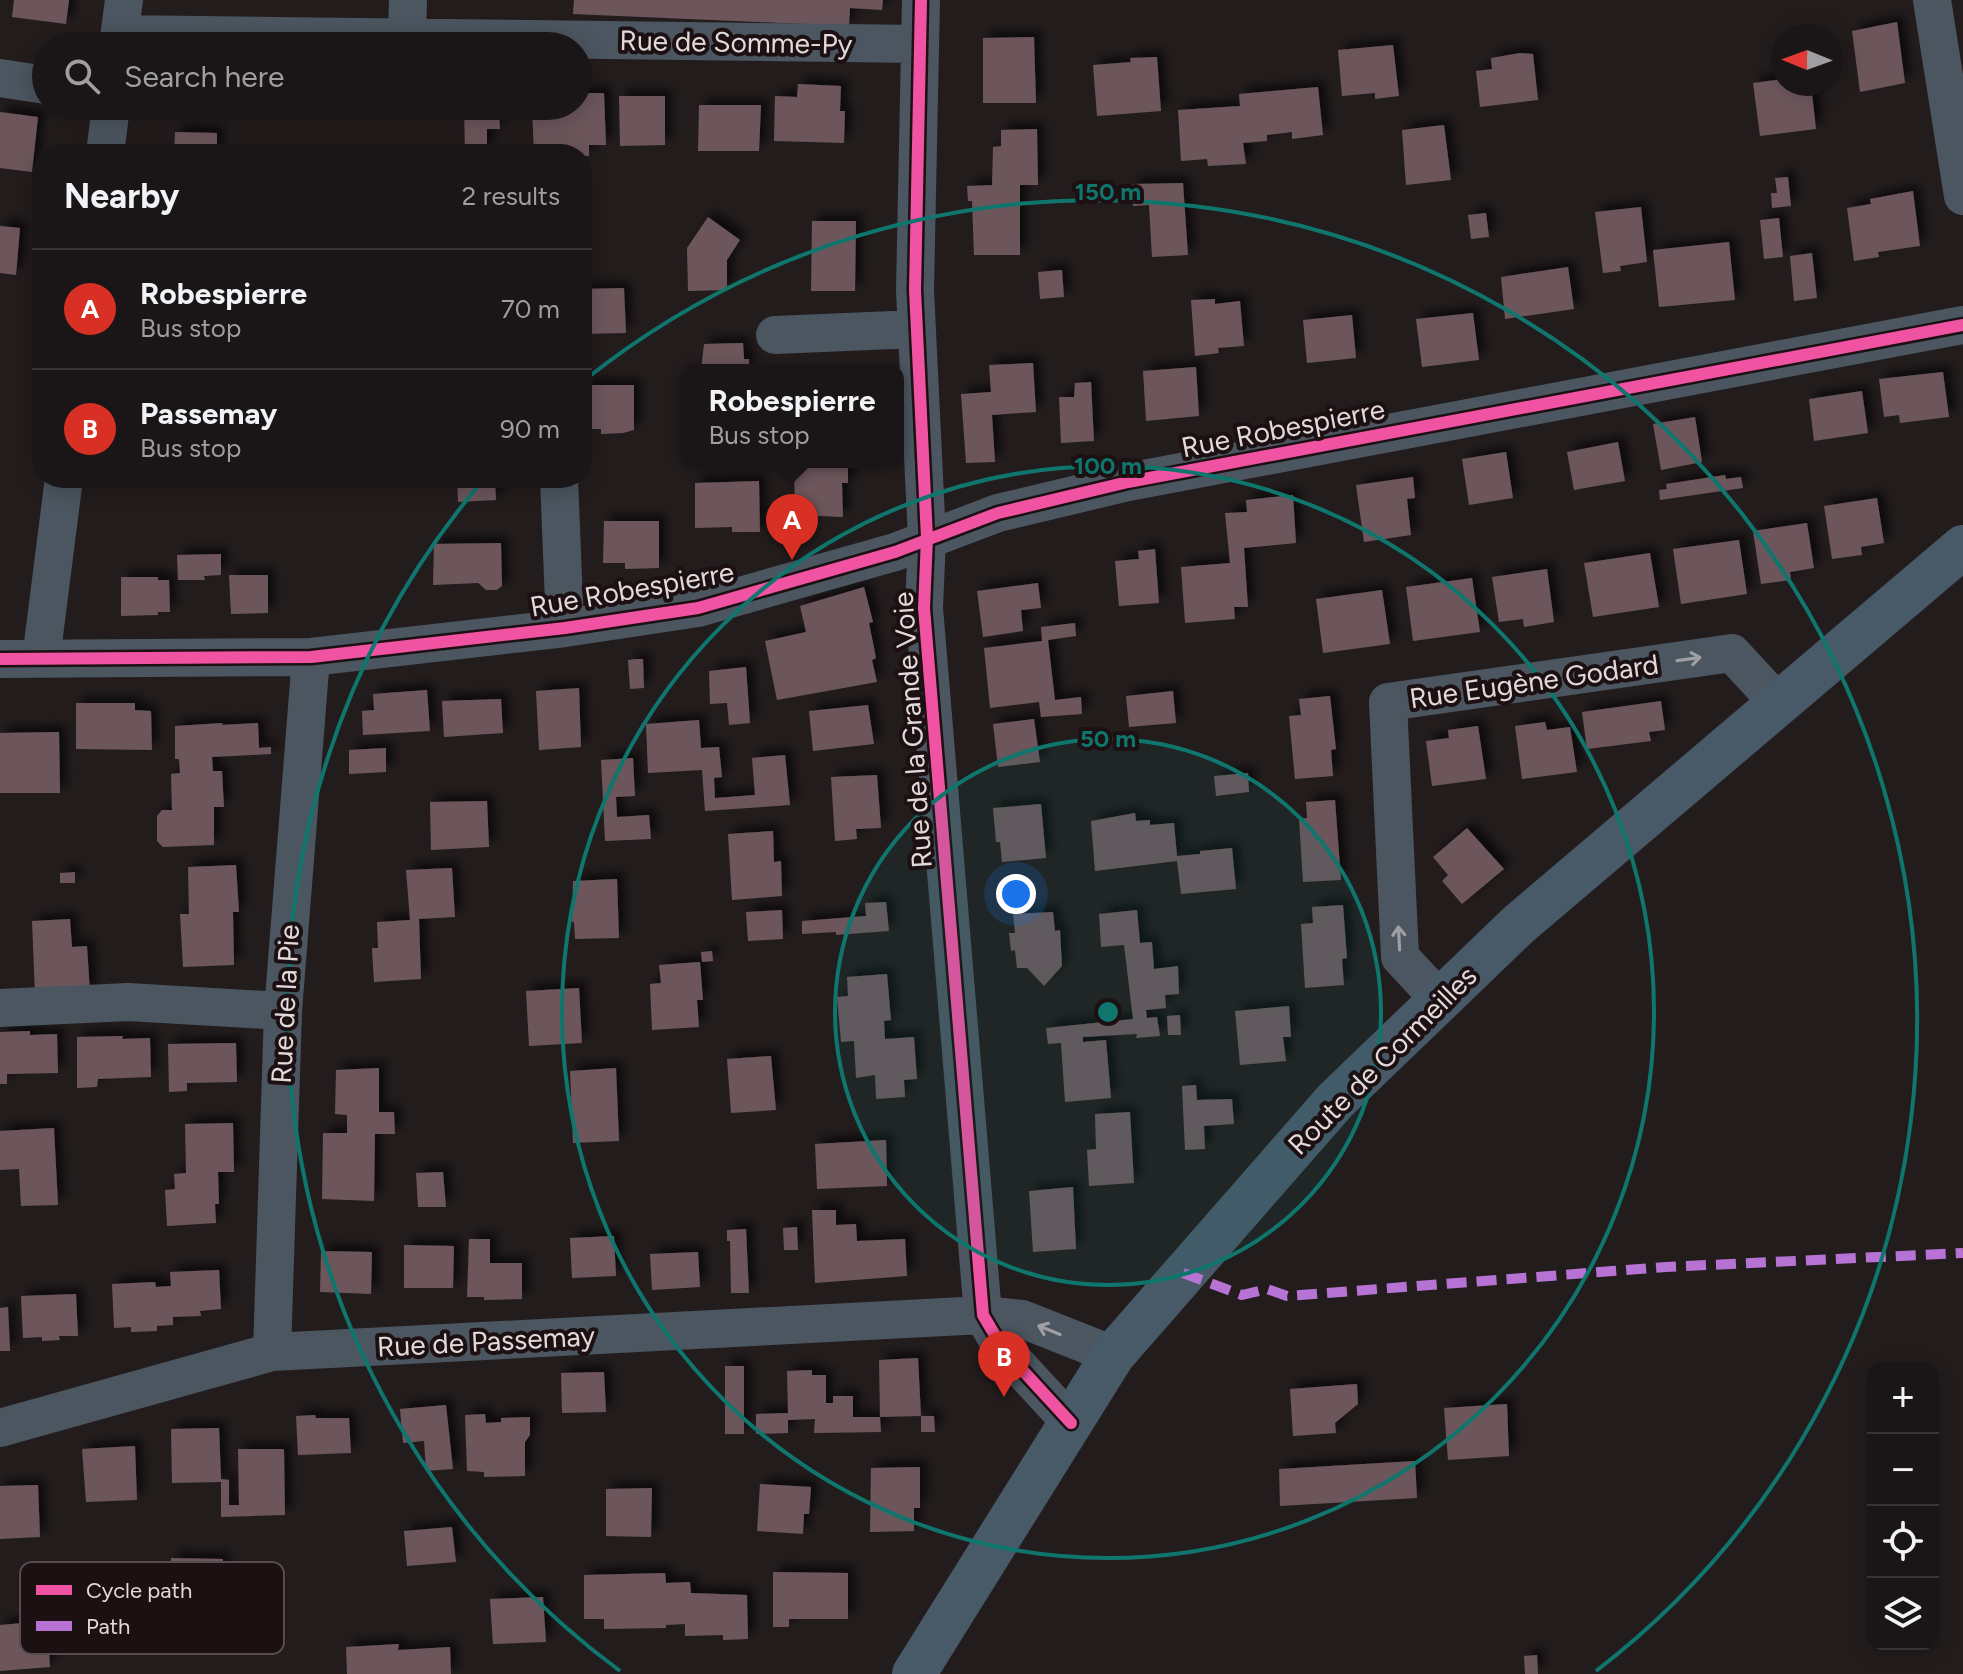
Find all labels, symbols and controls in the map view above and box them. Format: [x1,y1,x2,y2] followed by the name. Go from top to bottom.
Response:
[619,23,853,61] street label: Rue de Somme-Py
[1771,24,1843,96] north arrow
[32,32,592,120] search box
[60,54,104,98] icon: search
[124,58,284,95] text: Search here
[64,176,179,217] text: Nearby
[1075,177,1141,206] text: 150 m
[462,180,560,212] text: 2 results
[140,275,307,312] text: Robespierre
[81,293,99,325] text: A
[501,293,560,325] text: 70 m
[140,312,241,344] text: Bus stop
[680,364,904,468] popup
[708,382,876,419] text: Robespierre
[1178,392,1388,464] street label: Rue Robespierre
[140,395,277,432] text: Passemay
[82,413,98,445] text: B
[500,413,560,445] text: 90 m
[708,419,810,451] text: Bus stop
[140,432,241,464] text: Bus stop
[1074,451,1142,480] text: 100 m
[766,494,818,560] pin: A
[527,554,737,624] street label: Rue Robespierre
[885,591,939,869] street label: Rue de la Grande Voie
[1407,647,1661,715] street label: Rue Eugène Godard
[1676,651,1701,666] one-way arrow
[1080,724,1136,753] text: 50 m
[996,874,1036,914] your location
[264,924,306,1084] street label: Rue de la Pie
[1392,925,1407,952] one-way arrow
[1281,959,1483,1161] street label: Route de Cormeilles
[1094,998,1122,1026] centre of rings
[376,1318,596,1364] street label: Rue de Passemay
[1037,1321,1062,1336] one-way arrow
[978,1331,1030,1397] pin: B
[1867,1362,1939,1650] map controls
[1867,1362,1939,1434] button: +
[1867,1434,1939,1506] button: −
[1867,1506,1939,1578] button: locate
[20,1562,284,1654] legend
[86,1577,192,1604] text: Cycle path
[1867,1578,1939,1650] button: layers
[86,1613,130,1640] text: Path

